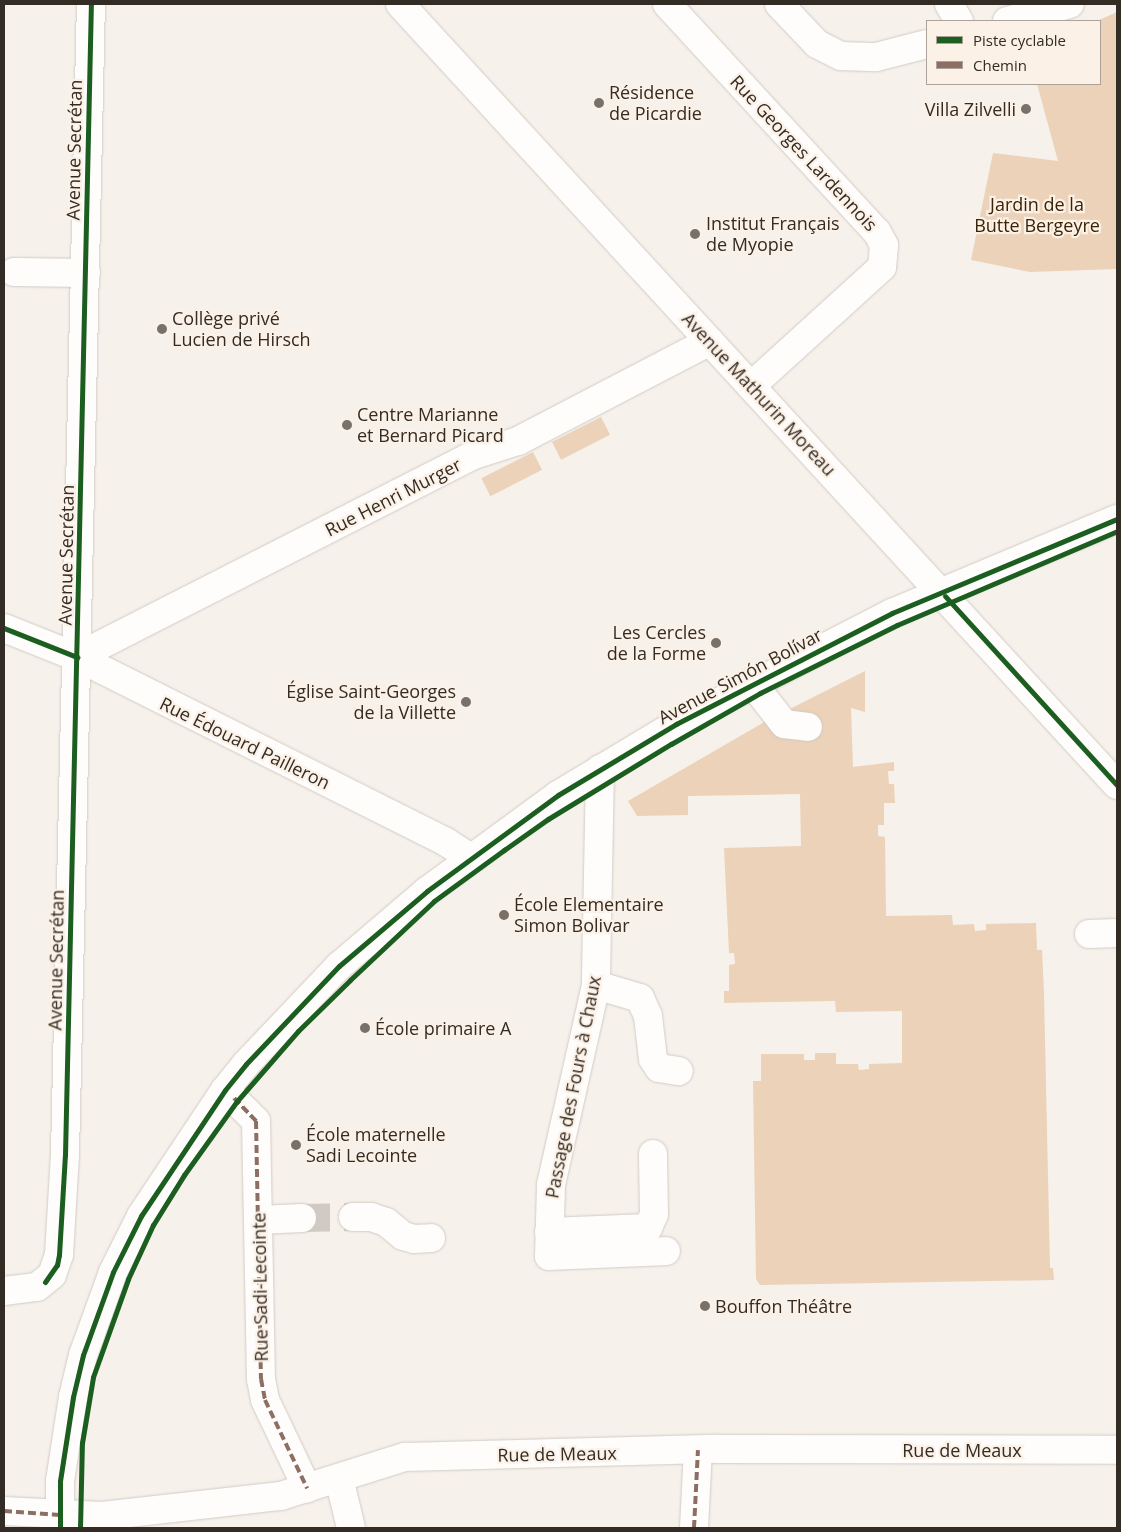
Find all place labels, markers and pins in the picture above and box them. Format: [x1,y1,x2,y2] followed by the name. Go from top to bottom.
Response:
[609,82,702,125] place label: Résidence de Picardie
[593,97,605,109] marker: Résidence de Picardie
[925,98,1016,120] place label: Villa Zilvelli
[1020,103,1032,115] marker: Villa Zilvelli
[706,213,840,255] place label: Institut Français de Myopie
[688,227,702,241] marker: Institut Français de Myopie
[172,308,311,350] place label: Collège privé Lucien de Hirsch
[156,323,168,335] marker: Collège privé Lucien de Hirsch
[357,404,504,446] place label: Centre Marianne et Bernard Picard
[341,419,353,431] marker: Centre Marianne et Bernard Picard
[607,622,706,664] place label: Les Cercles de la Forme
[710,637,722,649] marker: Les Cercles de la Forme
[286,681,456,724] place label: Église Saint-Georges de la Villette
[460,696,472,708] marker: Église Saint-Georges de la Villette
[514,894,664,936] place label: École Elementaire Simon Bolivar
[498,909,510,921] marker: École Elementaire Simon Bolivar
[375,1017,511,1039] place label: École primaire A
[359,1022,371,1034] marker: École primaire A
[306,1124,446,1166] place label: École maternelle Sadi Lecointe
[290,1139,302,1151] marker: École maternelle Sadi Lecointe
[715,1295,852,1317] place label: Bouffon Théâtre
[699,1300,711,1312] marker: Bouffon Théâtre

